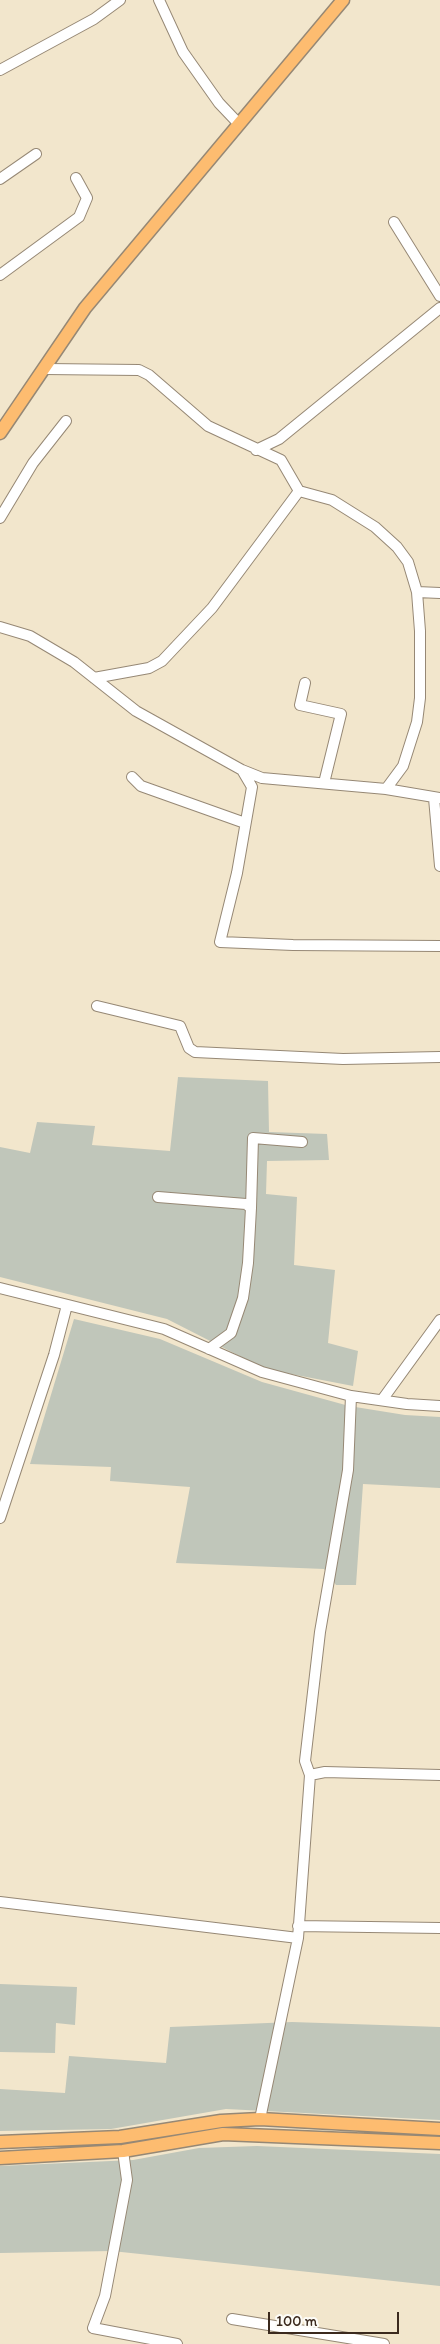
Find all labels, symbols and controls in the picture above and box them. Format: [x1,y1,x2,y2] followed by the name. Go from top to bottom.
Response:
[270,2302,401,2334] scale bar
[276,2312,317,2330] text: 100 m

